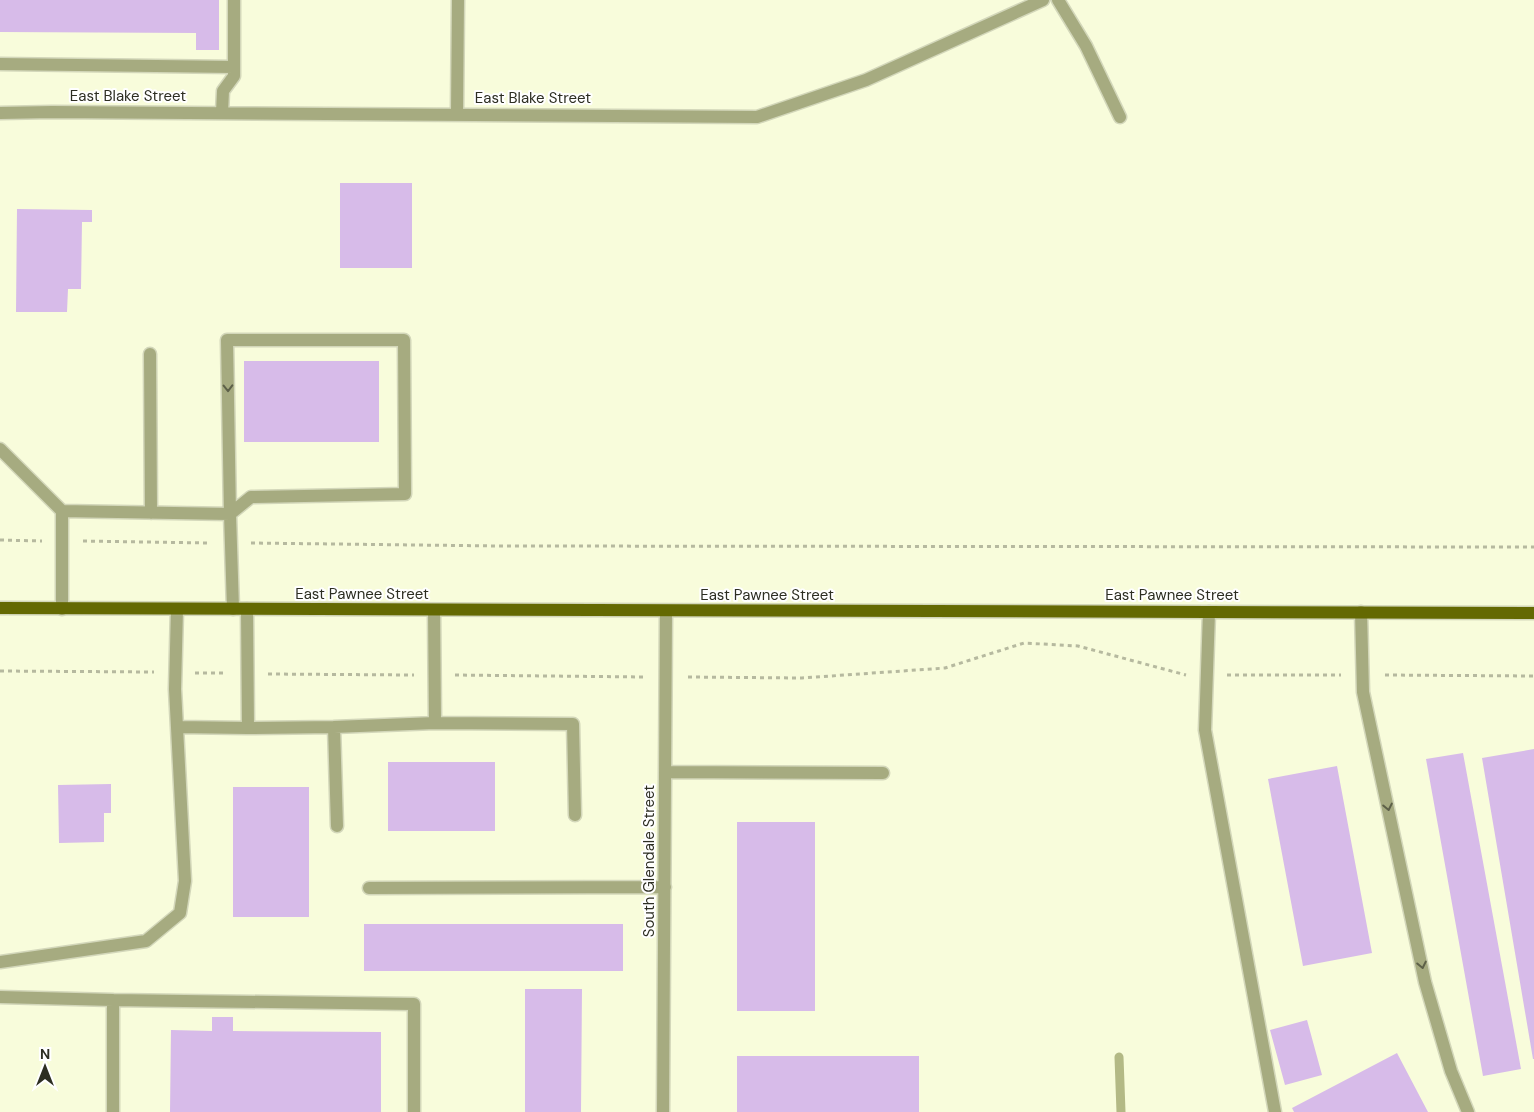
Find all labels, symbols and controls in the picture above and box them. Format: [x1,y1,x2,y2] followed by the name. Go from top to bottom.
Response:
[70,86,186,106] street label: East Blake Street
[475,88,591,108] street label: East Blake Street
[223,385,233,393] one-way arrow
[295,584,429,604] street label: East Pawnee Street
[700,585,834,605] street label: East Pawnee Street
[1105,585,1239,605] street label: East Pawnee Street
[639,785,659,937] street label: South Glendale Street
[1382,802,1392,811] one-way arrow
[1416,961,1426,970] one-way arrow
[20,1042,70,1092] north arrow
[40,1045,50,1063] text: N

